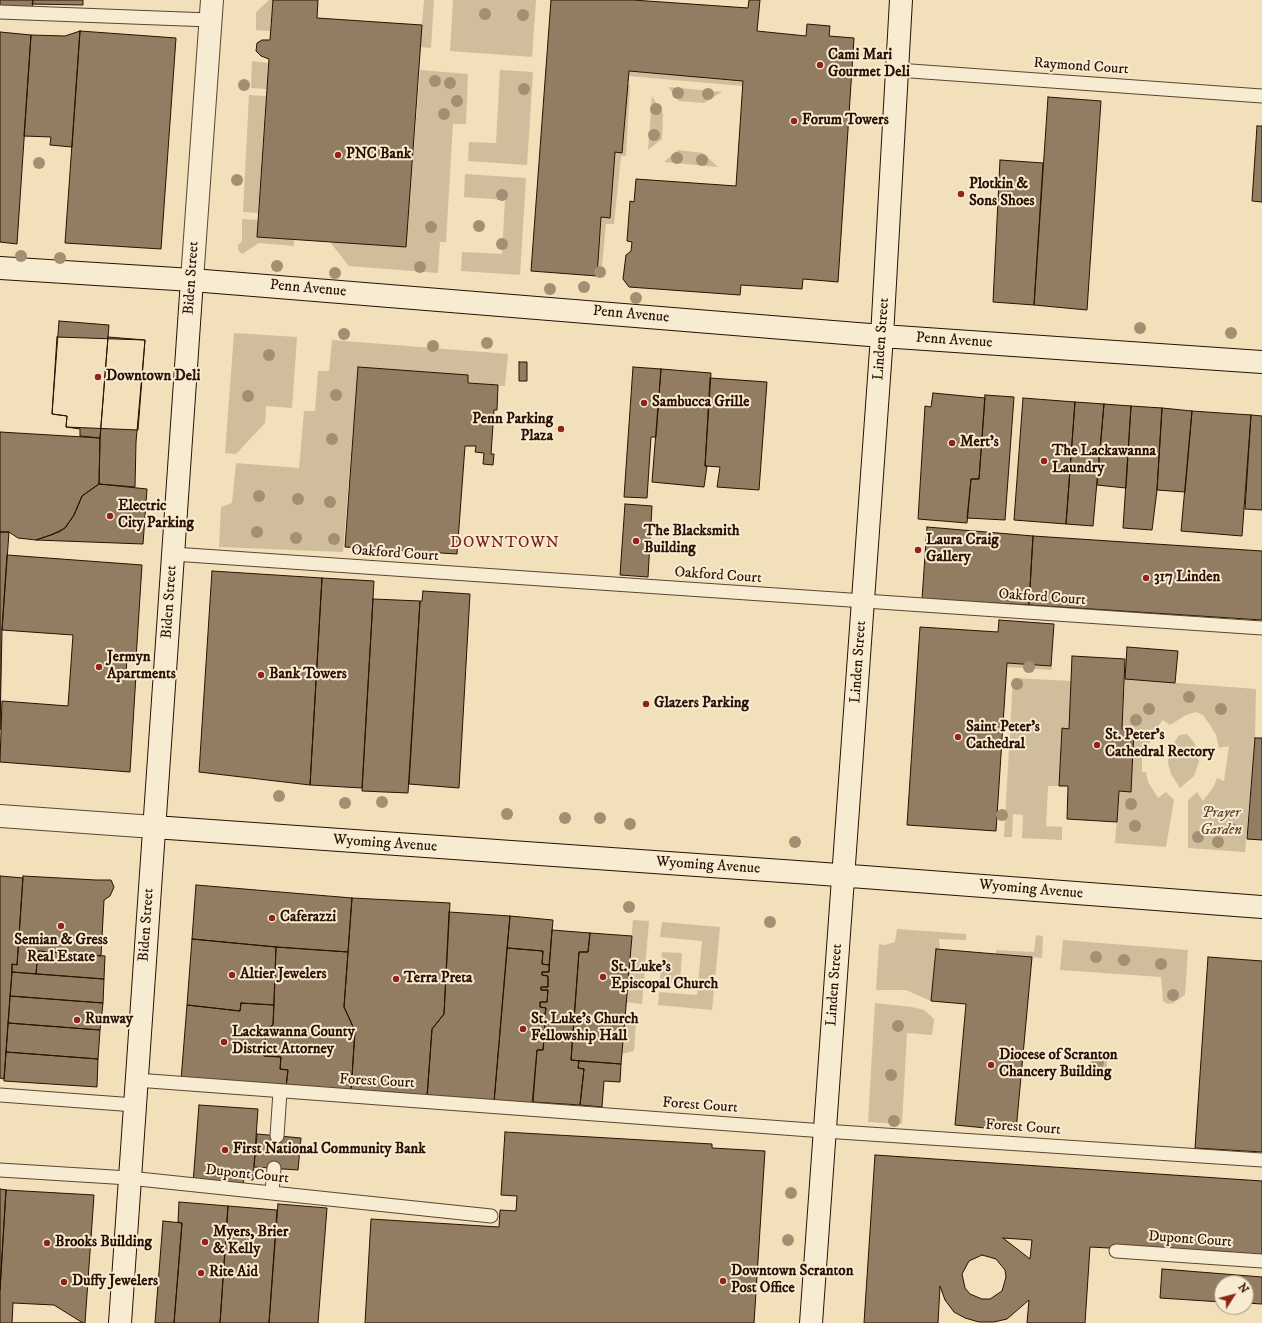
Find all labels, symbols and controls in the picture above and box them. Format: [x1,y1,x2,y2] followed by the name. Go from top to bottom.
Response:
[828,47,910,82] place label: Cami Mari Gourmet Deli
[1033,55,1129,79] street label: Raymond Court
[815,60,825,70] marker: Cami Mari Gourmet Deli
[802,112,889,130] place label: Forum Towers
[789,116,799,126] marker: Forum Towers
[346,146,411,164] place label: PNC Bank
[333,150,343,160] marker: PNC Bank
[969,176,1034,211] place label: Plotkin & Sons Shoes
[956,189,966,199] marker: Plotkin & Sons Shoes
[180,241,204,315] street label: Biden Street
[269,277,347,301] street label: Penn Avenue
[870,297,894,381] street label: Linden Street
[592,303,670,327] street label: Penn Avenue
[915,329,993,353] street label: Penn Avenue
[106,368,200,386] place label: Downtown Deli
[93,372,103,382] marker: Downtown Deli
[652,394,749,412] place label: Sambucca Grille
[639,398,649,408] marker: Sambucca Grille
[472,411,553,446] place label: Penn Parking Plaza
[556,424,566,434] marker: Penn Parking Plaza
[960,434,999,452] place label: Mert's
[947,438,957,448] marker: Mert's
[1052,443,1156,478] place label: The Lackawanna Laundry
[1039,456,1049,466] marker: The Lackawanna Laundry
[118,498,194,533] place label: Electric City Parking
[105,511,115,521] marker: Electric City Parking
[644,523,740,558] place label: The Blacksmith Building
[926,532,999,567] place label: Laura Craig Gallery
[450,534,560,554] district label: DOWNTOWN
[631,536,641,546] marker: The Blacksmith Building
[351,542,439,566] street label: Oakford Court
[913,545,923,555] marker: Laura Craig Gallery
[674,564,762,588] street label: Oakford Court
[158,565,182,639] street label: Biden Street
[1154,569,1220,587] place label: 317 Linden
[1141,573,1151,583] marker: 317 Linden
[998,586,1086,610] street label: Oakford Court
[847,620,871,704] street label: Linden Street
[107,649,176,684] place label: Jermyn Apartments
[94,662,104,672] marker: Jermyn Apartments
[269,666,347,684] place label: Bank Towers
[256,670,266,680] marker: Bank Towers
[654,695,749,713] place label: Glazers Parking
[641,699,651,709] marker: Glazers Parking
[966,719,1040,754] place label: Saint Peter's Cathedral
[1105,727,1215,762] place label: St. Peter's Cathedral Rectory
[953,732,963,742] marker: Saint Peter's Cathedral
[1092,740,1102,750] marker: St. Peter's Cathedral Rectory
[1200,805,1242,840] park label: Prayer Garden
[332,831,438,857] street label: Wyoming Avenue
[655,853,761,879] street label: Wyoming Avenue
[978,876,1084,904] street label: Wyoming Avenue
[135,888,159,962] street label: Biden Street
[280,909,336,927] place label: Caferazzi
[267,913,277,923] marker: Caferazzi
[56,921,66,931] marker: Semian & Gress Real Estate
[14,932,108,967] place label: Semian & Gress Real Estate
[823,943,847,1027] street label: Linden Street
[611,959,718,994] place label: St. Luke's Episcopal Church
[240,966,327,984] place label: Altier Jewelers
[227,970,237,980] marker: Altier Jewelers
[404,970,472,988] place label: Terra Preta
[598,972,608,982] marker: St. Luke's Episcopal Church
[391,974,401,984] marker: Terra Preta
[85,1011,133,1029] place label: Runway
[531,1011,639,1046] place label: St. Luke's Church Fellowship Hall
[72,1015,82,1025] marker: Runway
[232,1024,355,1059] place label: Lackawanna County District Attorney
[518,1024,528,1034] marker: St. Luke's Church Fellowship Hall
[219,1037,229,1047] marker: Lackawanna County District Attorney
[999,1047,1118,1082] place label: Diocese of Scranton Chancery Building
[986,1060,996,1070] marker: Diocese of Scranton Chancery Building
[339,1071,415,1093] street label: Forest Court
[662,1094,738,1118] street label: Forest Court
[985,1116,1061,1140] street label: Forest Court
[233,1141,426,1159] place label: First National Community Bank
[220,1145,230,1155] marker: First National Community Bank
[204,1162,290,1188] street label: Dupont Court
[213,1224,288,1259] place label: Myers, Brier & Kelly
[1148,1228,1232,1252] street label: Dupont Court
[55,1234,152,1252] place label: Brooks Building
[200,1237,210,1247] marker: Myers, Brier & Kelly
[42,1238,52,1248] marker: Brooks Building
[731,1263,853,1298] place label: Downtown Scranton Post Office
[209,1264,258,1282] place label: Rite Aid
[196,1268,206,1278] marker: Rite Aid
[72,1273,158,1291] place label: Duffy Jewelers
[1214,1275,1254,1315] north arrow
[718,1276,728,1286] marker: Downtown Scranton Post Office
[59,1277,69,1287] marker: Duffy Jewelers
[1235,1281,1251,1296] text: N

